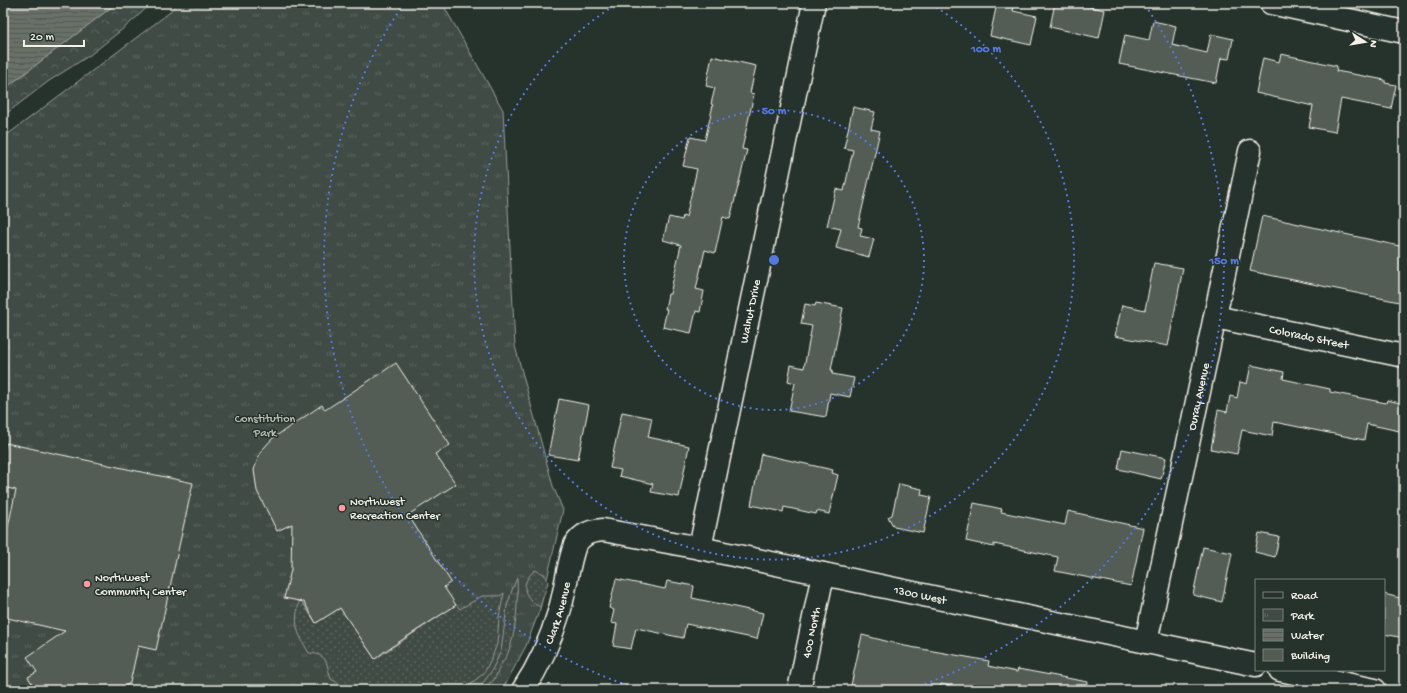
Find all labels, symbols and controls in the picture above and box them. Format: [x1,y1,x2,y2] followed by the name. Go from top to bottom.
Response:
[24,22,84,48] scale bar
[1345,22,1385,62] north arrow
[30,31,55,45] text: 20 m
[1366,39,1379,48] text: N
[970,43,1001,57] text: 100 m
[762,105,787,119] text: 50 m
[767,253,781,267] centre of rings
[1208,255,1239,269] text: 150 m
[738,278,765,345] street label: Walnut Drive
[1268,323,1351,354] street label: Colorado Street
[1186,361,1214,432] street label: Ouray Avenue
[235,413,295,441] park label: Constitution Park
[350,496,441,524] place label: Northwest Recreation Center
[337,503,347,513] marker: Northwest Recreation Center
[95,572,188,600] place label: Northwest Community Center
[82,579,92,589] marker: Northwest Community Center
[1255,579,1385,671] legend
[543,580,575,647] street label: Clark Avenue
[891,584,948,609] street label: 1300 West
[1291,590,1318,604] text: Road
[801,605,825,659] street label: 400 North
[1290,610,1316,624] text: Park
[1291,630,1325,644] text: Water
[1290,650,1330,664] text: Building

